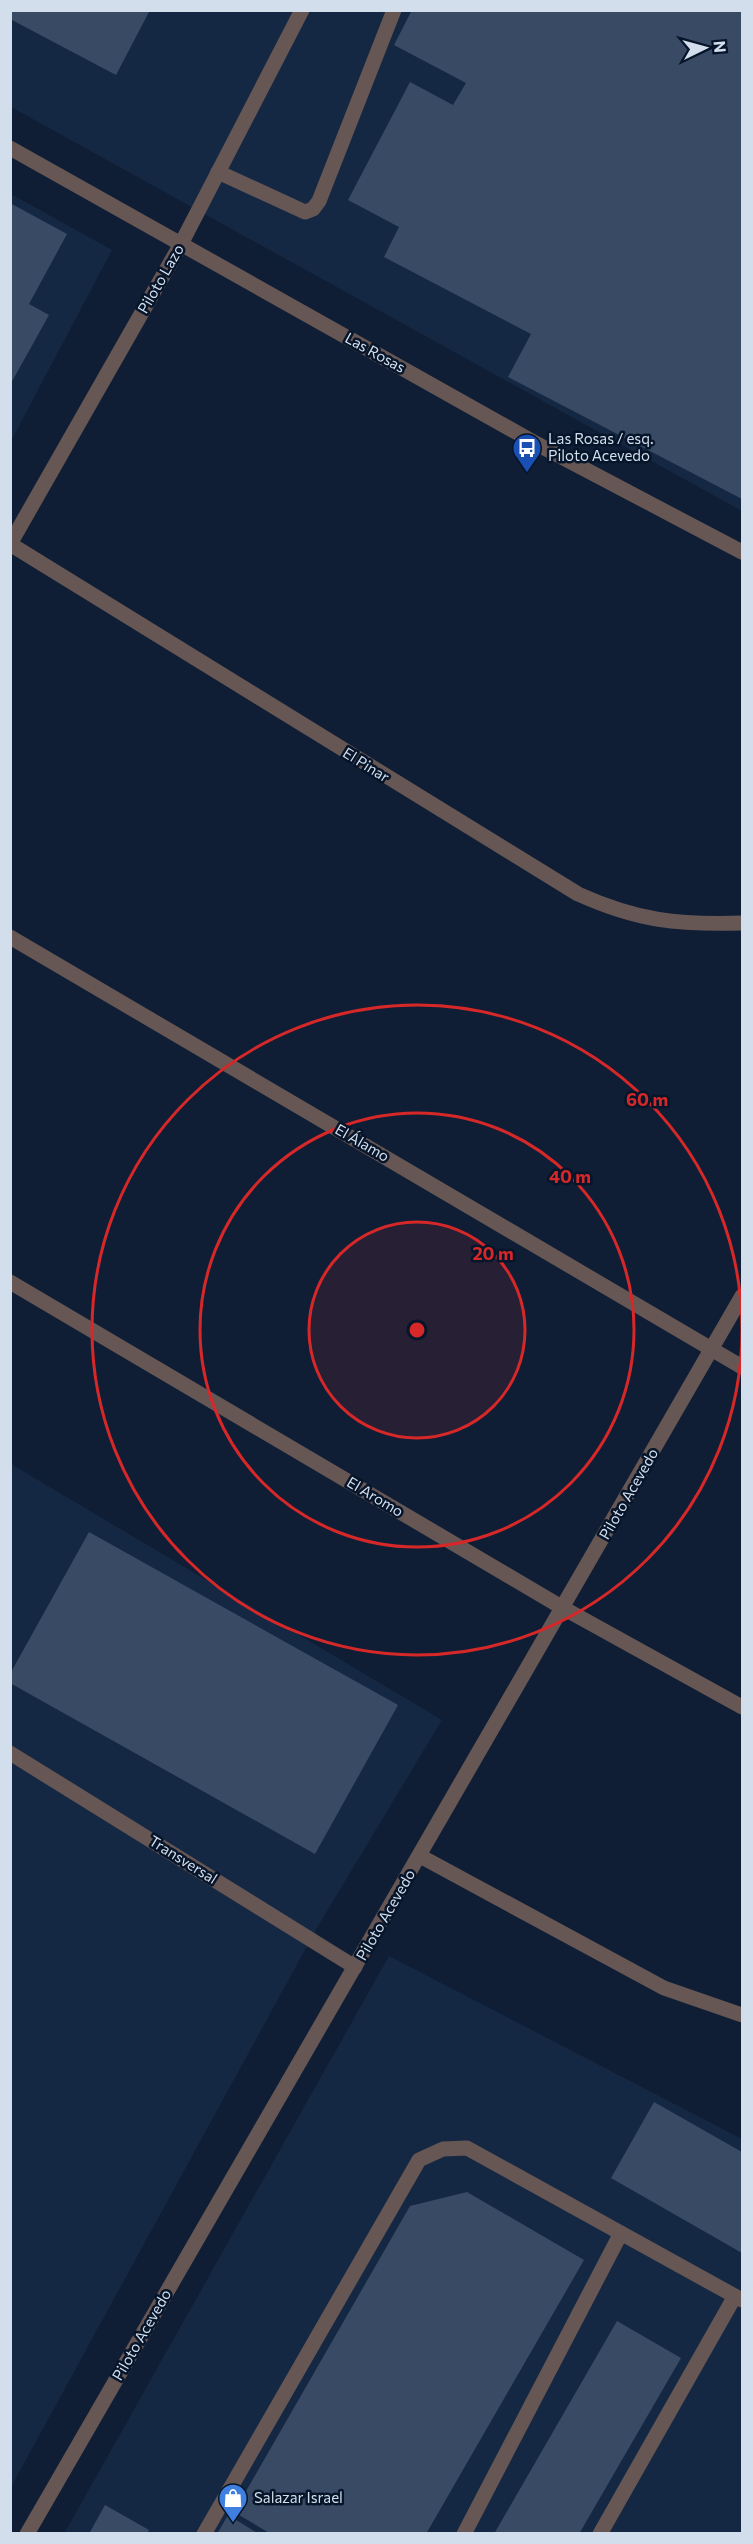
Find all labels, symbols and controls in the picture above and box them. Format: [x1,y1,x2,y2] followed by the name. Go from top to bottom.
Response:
[675,18,735,78] north arrow
[710,40,730,53] text: N
[133,241,187,316] street label: Piloto Lazo
[342,328,409,376] street label: Las Rosas
[548,429,653,464] place label: Las Rosas / esq. Piloto Acevedo
[511,432,543,474] bus stop icon: Las Rosas / esq. Piloto Acevedo
[340,743,393,785] street label: El Pinar
[626,1088,668,1110] text: 60 m
[332,1119,393,1165] street label: El Álamo
[549,1165,591,1187] text: 40 m
[472,1242,514,1264] text: 20 m
[407,1320,427,1340] centre of rings
[595,1445,661,1542] street label: Piloto Acevedo
[344,1472,407,1520] street label: El Aromo
[146,1831,221,1887] street label: Transversal
[352,1866,418,1963] street label: Piloto Acevedo
[108,2286,174,2383] street label: Piloto Acevedo
[217,2482,249,2524] shop icon: Salazar Israel
[254,2488,343,2506] place label: Salazar Israel

